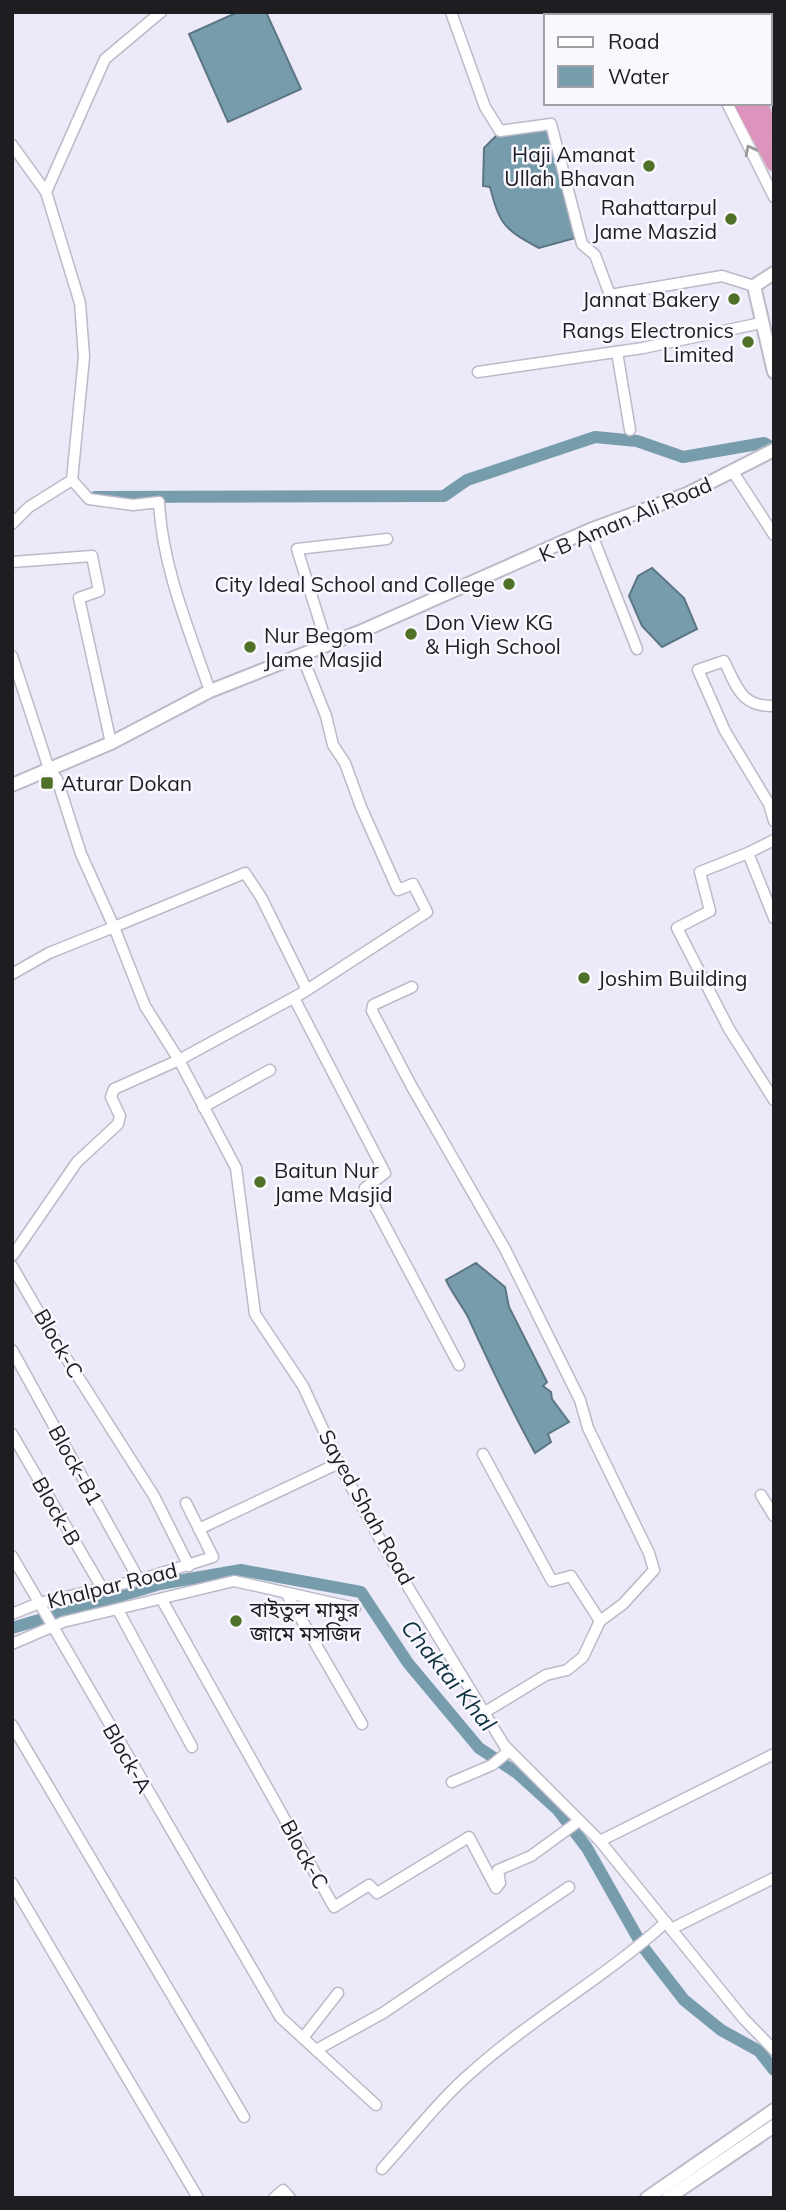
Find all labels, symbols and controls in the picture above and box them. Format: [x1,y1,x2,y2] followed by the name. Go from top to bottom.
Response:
[544,14,772,105] legend
[608,28,659,54] text: Road
[608,63,669,89] text: Water
[504,141,635,191] place label: Haji Amanat Ullah Bhavan
[745,145,759,157] one-way arrow
[641,158,657,174] marker: Haji Amanat Ullah Bhavan
[593,194,717,244] place label: Rahattarpul Jame Maszid
[723,211,739,227] marker: Rahattarpul Jame Maszid
[582,286,720,312] place label: Jannat Bakery
[726,291,742,307] marker: Jannat Bakery
[562,317,734,367] place label: Rangs Electronics Limited
[740,334,756,350] marker: Rangs Electronics Limited
[535,471,715,567] street label: K B Aman Ali Road
[215,571,495,597] place label: City Ideal School and College
[501,576,517,592] marker: City Ideal School and College
[425,609,561,659] place label: Don View KG & High School
[264,622,382,672] place label: Nur Begom Jame Masjid
[403,626,419,642] marker: Don View KG & High School
[242,639,258,655] marker: Nur Begom Jame Masjid
[61,770,192,796] place label: Aturar Dokan
[39,775,55,791] marker: Aturar Dokan
[598,965,748,991] place label: Joshim Building
[576,970,592,986] marker: Joshim Building
[274,1157,392,1207] place label: Baitun Nur Jame Masjid
[252,1174,268,1190] marker: Baitun Nur Jame Masjid
[29,1304,89,1382] street label: Block-C
[43,1420,109,1510] street label: Block-B1
[314,1425,420,1589] street label: Sayed Shah Road
[27,1472,87,1550] street label: Block-B
[44,1556,180,1614] street label: Khalpar Road
[249,1596,361,1646] place label: বাইতুল মামুর জামে মসজিদ
[228,1613,244,1629] marker: বাইতুল মামুর জামে মসজিদ
[395,1613,503,1737] water label: Chaktai Khal
[98,1719,159,1798] street label: Block-A
[275,1815,335,1893] street label: Block-C

